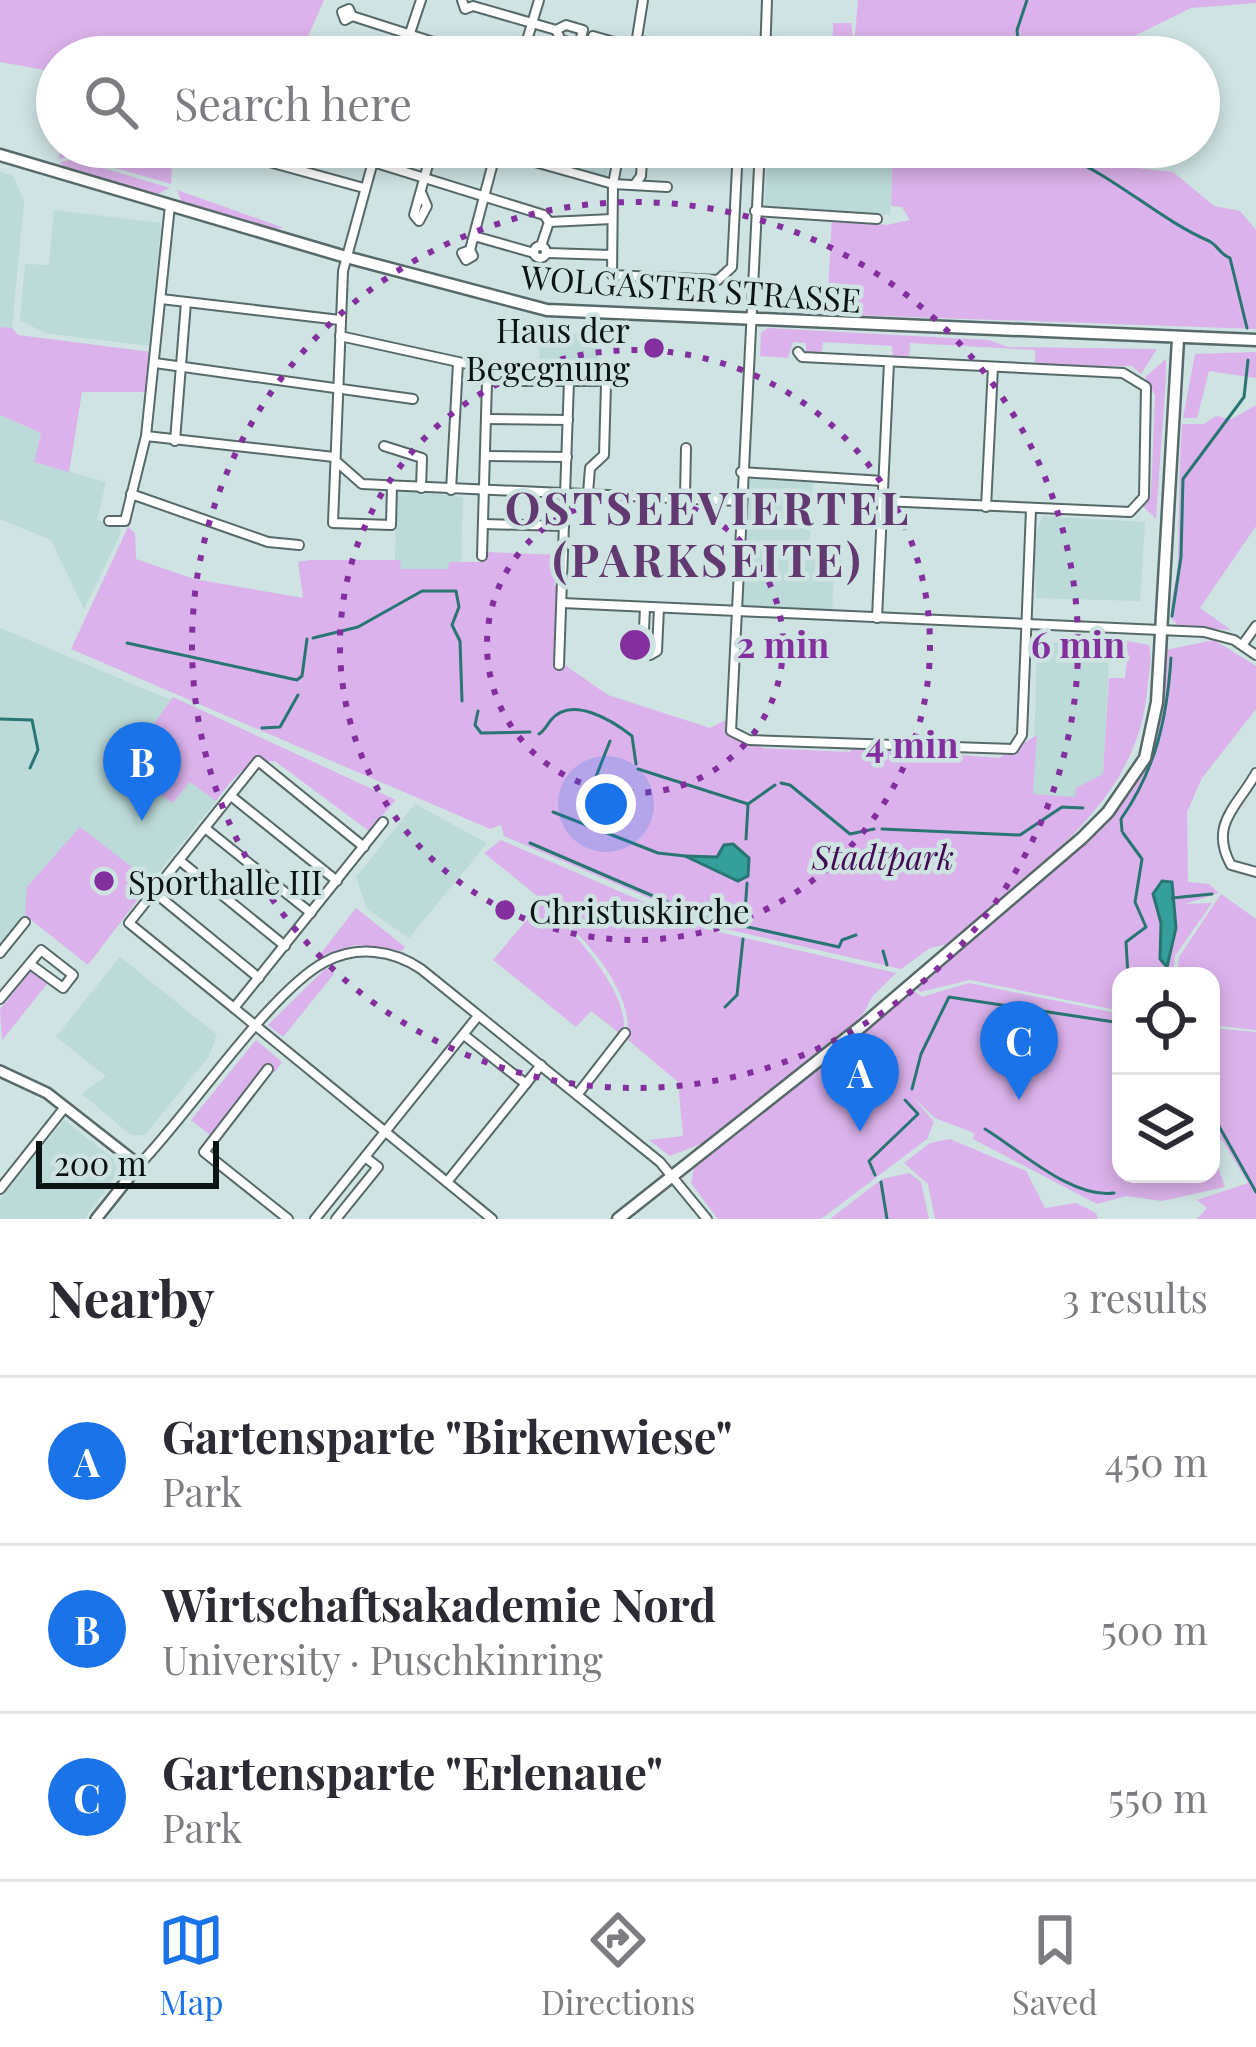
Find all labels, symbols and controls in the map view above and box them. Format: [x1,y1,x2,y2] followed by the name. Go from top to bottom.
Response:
[36,36,1220,168] search box
[78,69,144,135] icon: search
[174,72,412,132] text: Search here
[518,253,863,321] street label: WOLGASTER STRASSE
[466,307,631,389] place label: Haus der Begegnung
[641,335,667,361] marker: Haus der Begegnung
[505,476,911,588] district label: OSTSEEVIERTEL (PARKSEITE)
[737,619,829,667] text: 2 min
[1031,619,1125,667] text: 6 min
[614,624,656,666] centre of rings
[865,719,959,767] text: 4 min
[103,722,181,821] pin: B
[576,774,636,834] your location
[811,834,954,878] park label: Stadtpark
[128,859,322,903] place label: Sporthalle III
[91,868,117,894] marker: Sporthalle III
[529,888,750,932] place label: Christuskirche
[492,897,518,923] marker: Christuskirche
[1112,967,1220,1183] map controls
[1112,967,1220,1075] button: locate
[980,1001,1058,1100] pin: C
[821,1033,899,1132] pin: A
[1112,1075,1220,1183] button: layers
[36,1135,219,1188] scale bar
[54,1140,147,1184] text: 200 m
[48,1263,214,1331] text: Nearby
[1062,1271,1208,1323] text: 3 results
[162,1405,732,1465] text: Gartensparte "Birkenwiese"
[74,1435,100,1487] text: A
[1105,1435,1208,1487] text: 450 m
[162,1465,242,1517] text: Park
[162,1573,716,1633] text: Wirtschaftsakademie Nord
[74,1603,100,1655] text: B
[1101,1603,1208,1655] text: 500 m
[162,1633,603,1685] text: University · Puschkinring
[162,1741,663,1801] text: Gartensparte "Erlenaue"
[73,1771,101,1823] text: C
[1108,1771,1208,1823] text: 550 m
[162,1801,242,1853] text: Park
[158,1907,224,2023] tab: Map
[541,1907,695,2023] tab: Directions
[1012,1907,1098,2023] tab: Saved

